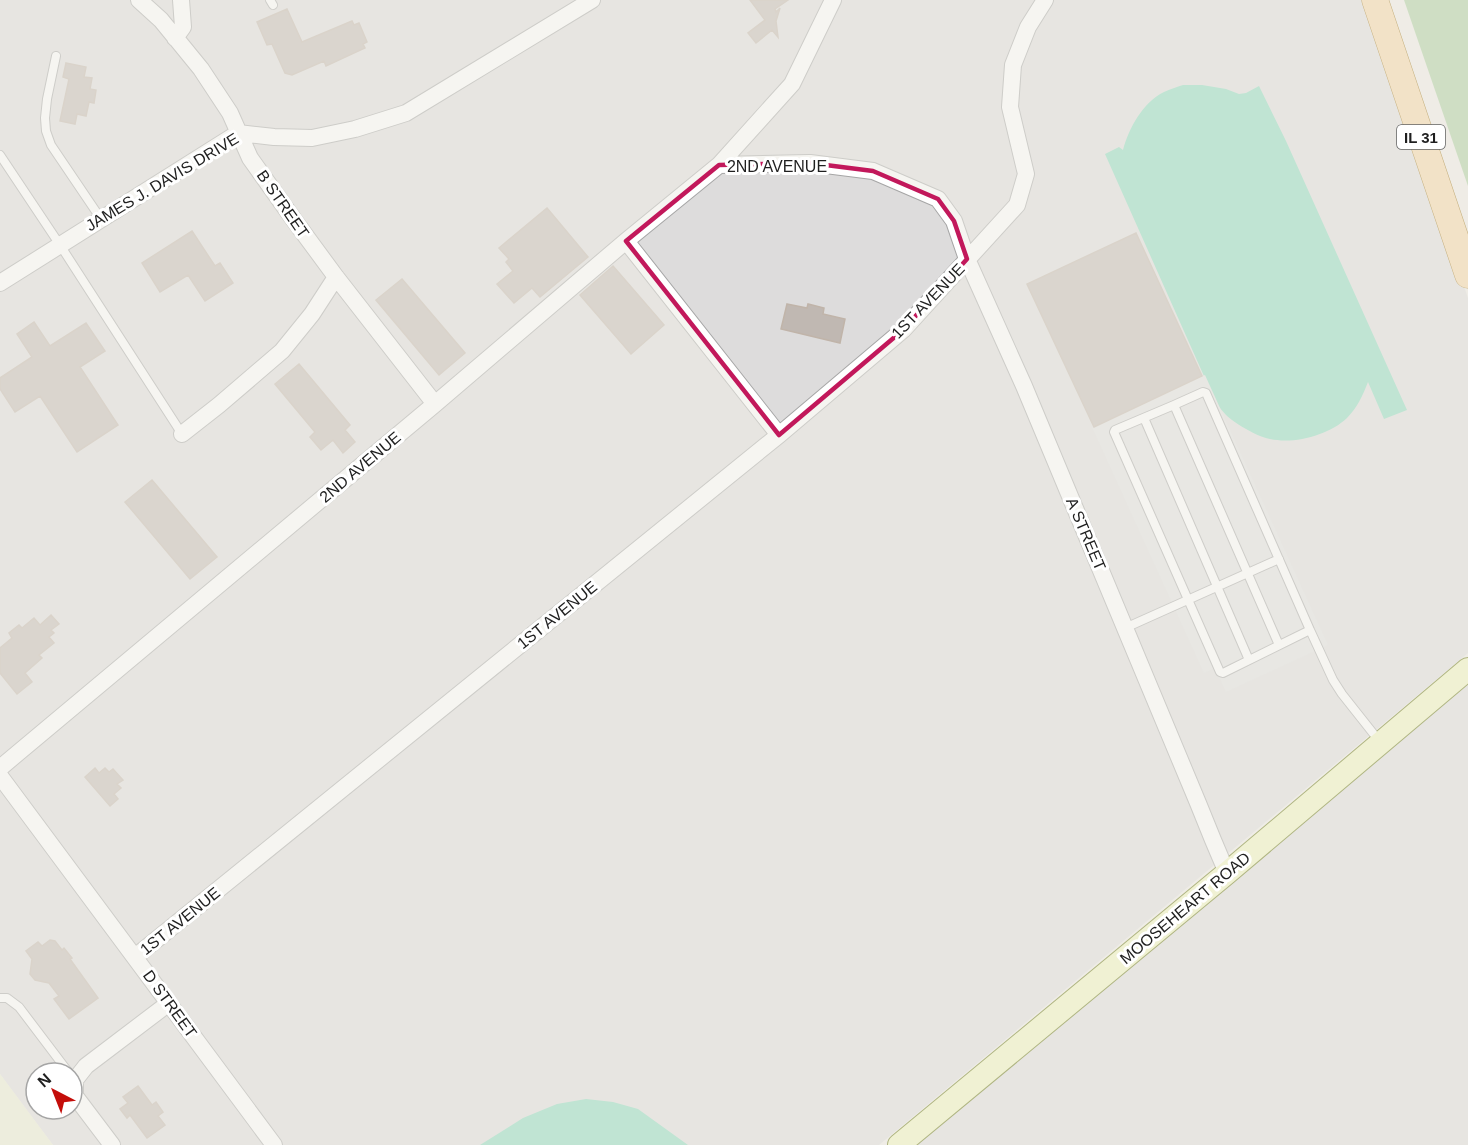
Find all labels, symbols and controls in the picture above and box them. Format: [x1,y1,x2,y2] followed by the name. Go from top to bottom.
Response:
[1397,125,1445,149] road number: IL 31
[83,130,241,234] street label: JAMES J. DAVIS DRIVE
[727,158,827,175] street label: 2ND AVENUE
[254,167,313,241] street label: B STREET
[888,260,968,342] street label: 1ST AVENUE
[316,428,404,506] street label: 2ND AVENUE
[1063,495,1109,573] street label: A STREET
[514,578,600,652] street label: 1ST AVENUE
[1117,849,1253,967] street label: MOOSEHEART ROAD
[137,884,223,958] street label: 1ST AVENUE
[140,967,200,1041] street label: D STREET
[24,1061,84,1121] north arrow
[34,1070,54,1090] text: N

